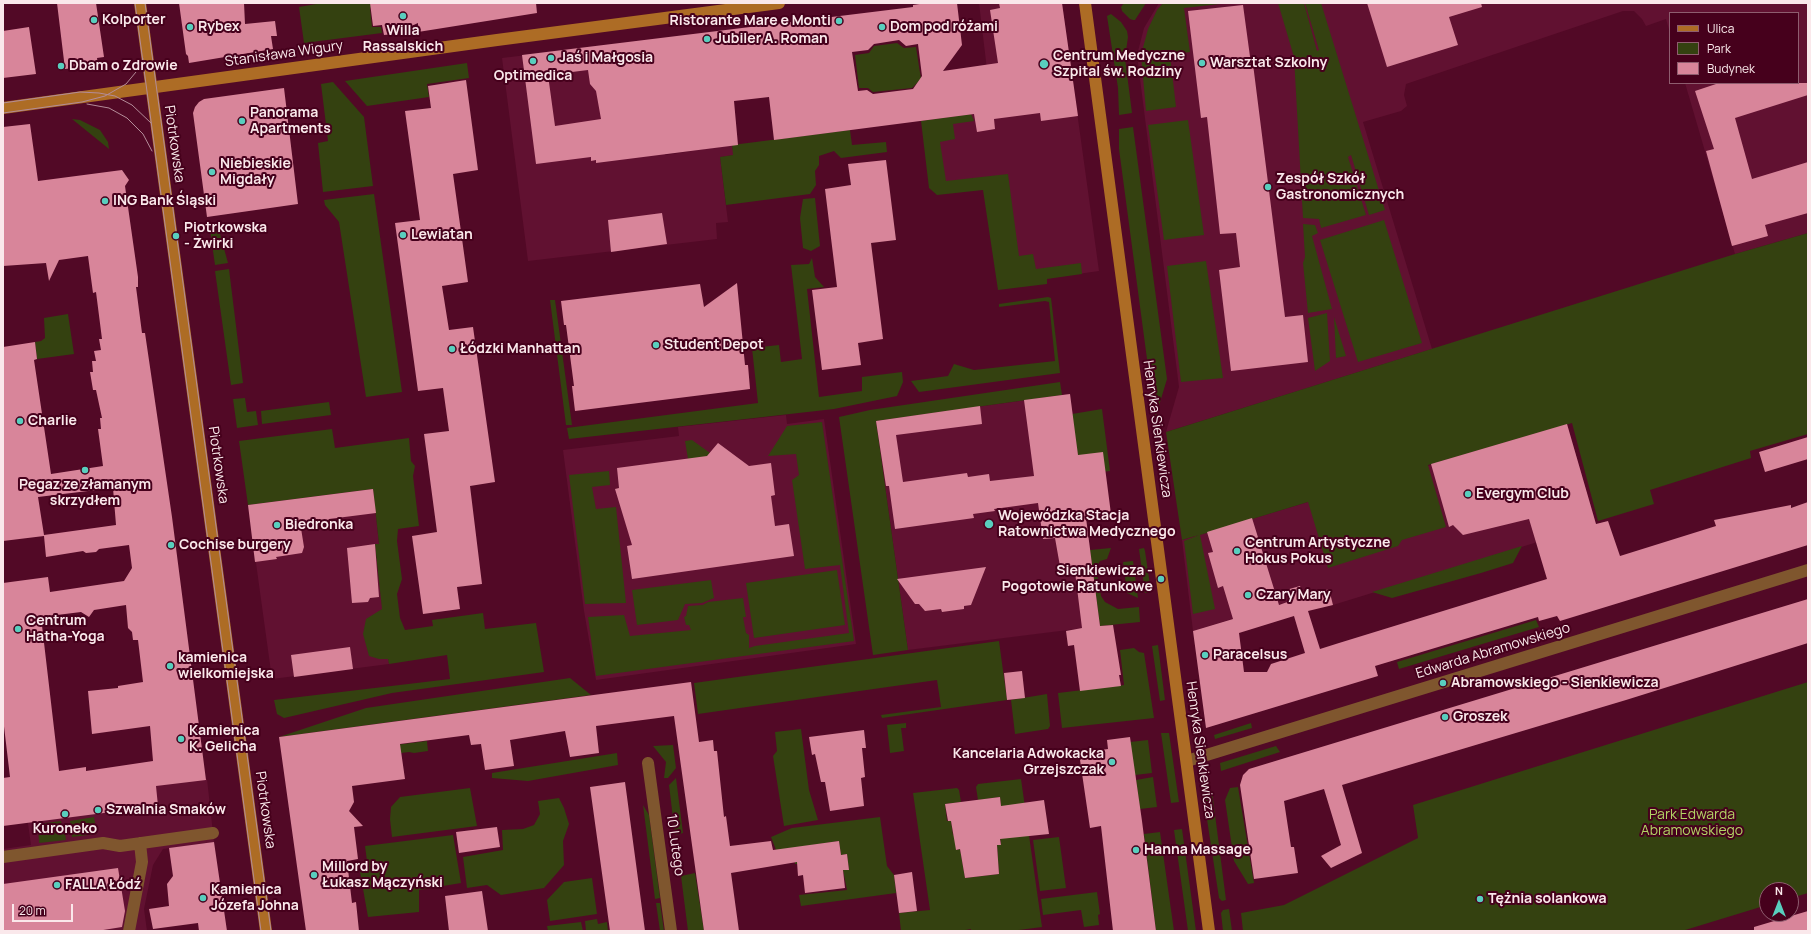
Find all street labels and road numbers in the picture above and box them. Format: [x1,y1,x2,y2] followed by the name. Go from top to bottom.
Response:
[224,37,344,71] street label: Stanisława Wigury
[160,104,188,184] street label: Piotrkowska
[1139,359,1175,499] street label: Henryka Sienkiewicza
[204,425,232,505] street label: Piotrkowska
[1414,620,1572,682] street label: Edwarda Abramowskiego
[1182,680,1218,820] street label: Henryka Sienkiewicza
[251,770,279,850] street label: Piotrkowska
[662,813,688,877] street label: 10 Lutego

